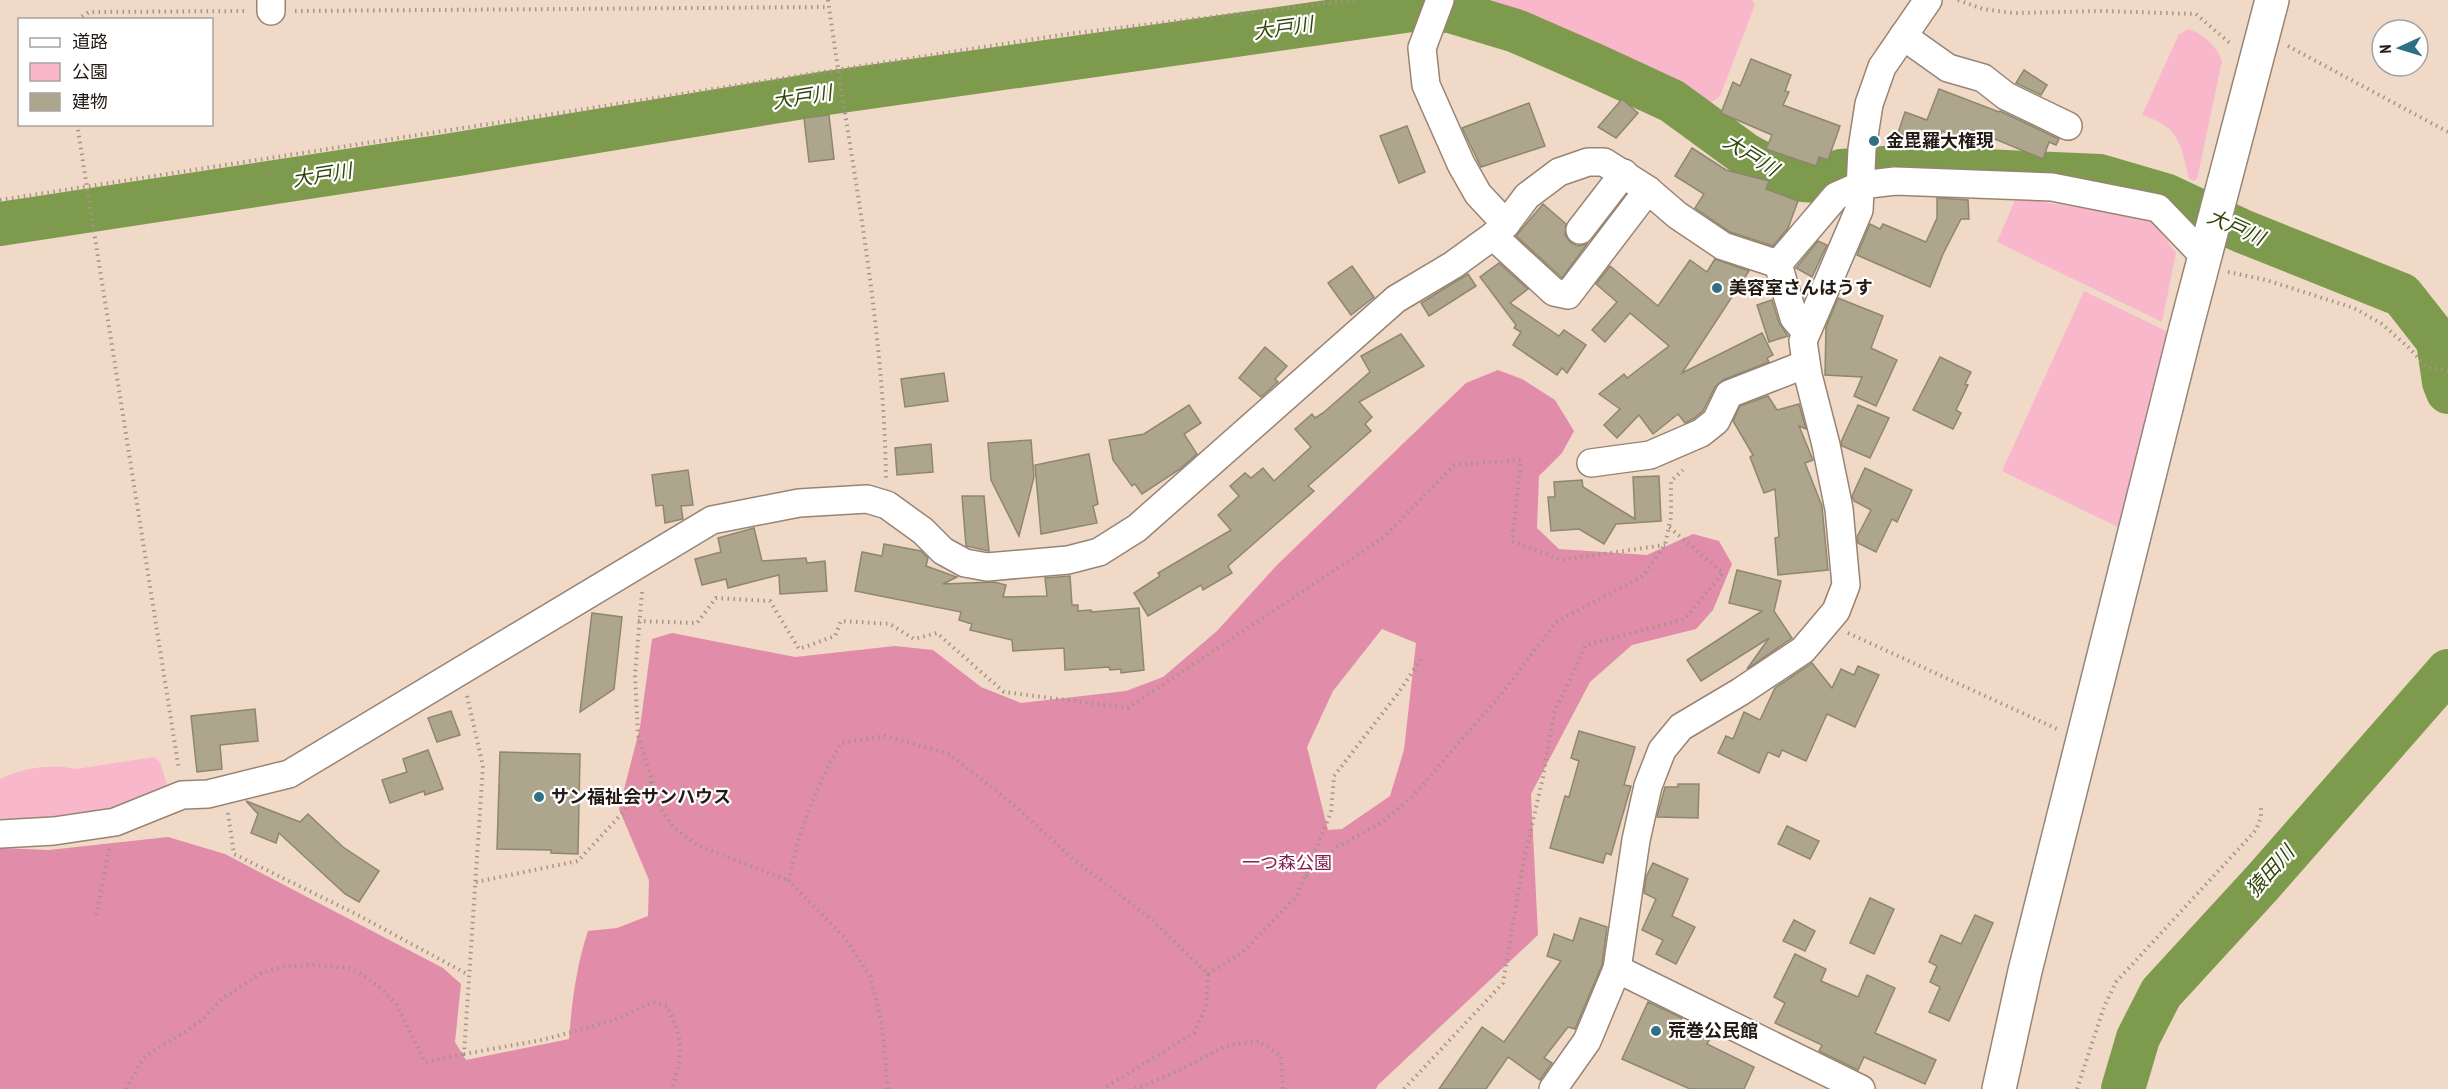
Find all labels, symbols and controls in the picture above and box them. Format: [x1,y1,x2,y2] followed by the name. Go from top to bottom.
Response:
[1251,11,1316,45] water label: 大戸川
[18,18,213,126] legend
[2370,18,2430,78] north arrow
[72,30,108,53] text: 道路
[2375,44,2395,54] text: N
[72,60,108,83] text: 公園
[770,79,836,115] water label: 大戸川
[72,90,108,113] text: 建物
[1719,128,1785,183] water label: 大戸川
[1886,129,1994,152] place label: 金毘羅大権現
[1867,134,1881,148] marker: 金毘羅大権現
[290,157,356,193] water label: 大戸川
[2203,203,2271,252] water label: 大戸川
[1729,276,1873,299] place label: 美容室さんはうす
[1710,281,1724,295] marker: 美容室さんはうす
[551,785,731,808] place label: サン福祉会サンハウス
[532,790,546,804] marker: サン福祉会サンハウス
[2240,839,2301,902] water label: 猿田川
[1242,851,1332,874] park label: 一つ森公園
[1668,1019,1758,1042] place label: 荒巻公民館
[1649,1024,1663,1038] marker: 荒巻公民館

